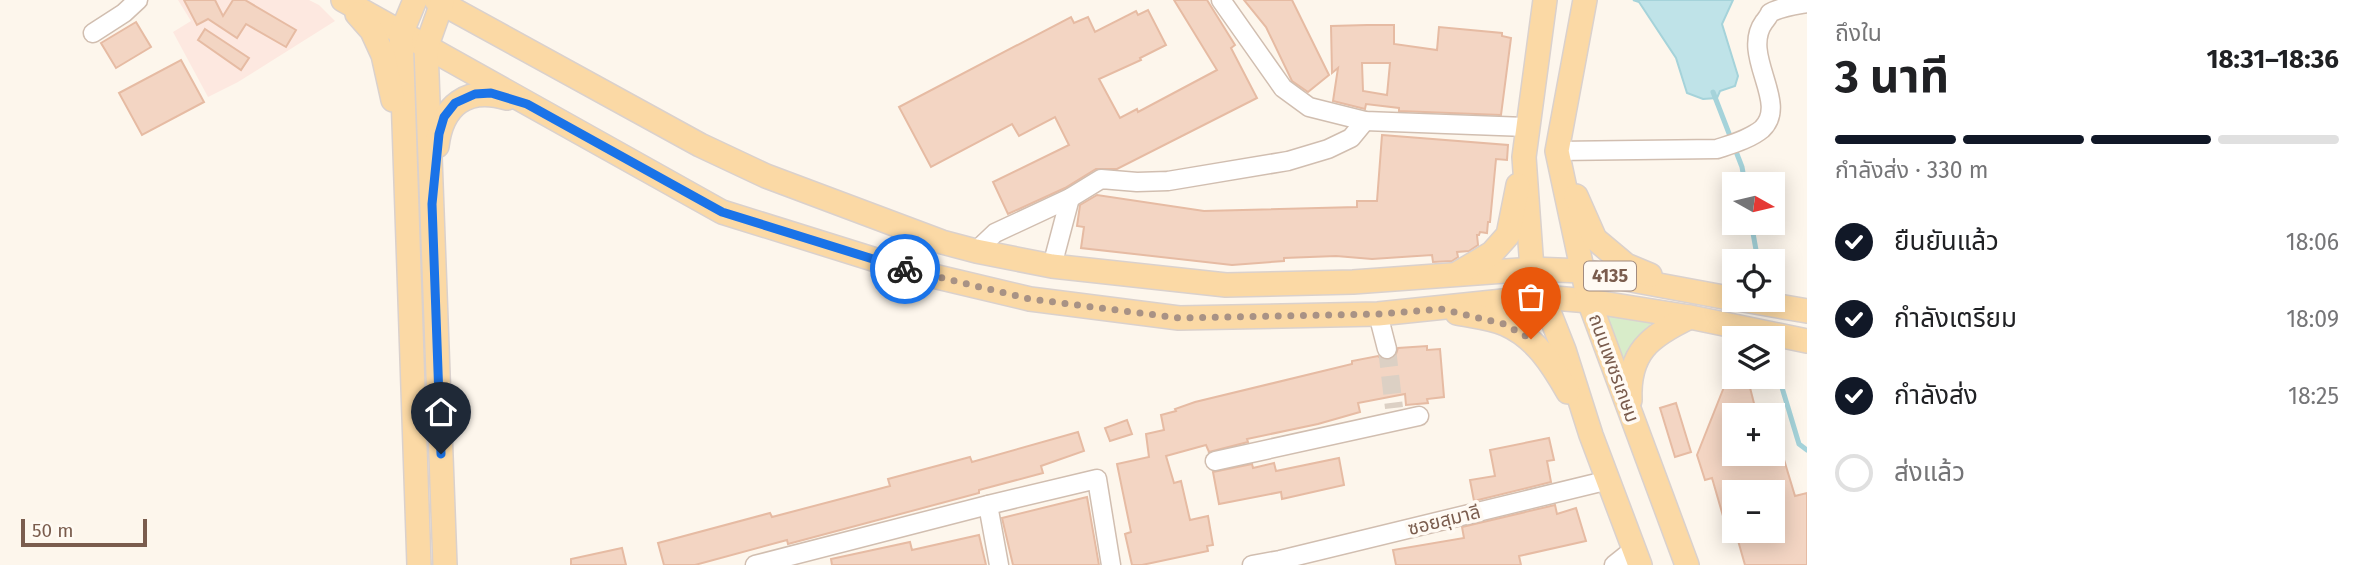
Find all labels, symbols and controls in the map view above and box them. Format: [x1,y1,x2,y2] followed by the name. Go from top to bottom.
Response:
[1835,19,1882,47] text: ถึงใน
[2206,44,2339,75] text: 18:31–18:36
[1835,49,1949,104] text: 3 นาที
[1835,156,1988,184] text: กำลังส่ง · 330 m
[1722,172,1785,234] north arrow
[1722,172,1785,543] map controls
[1835,223,1873,261] icon: check
[1894,226,1999,257] text: ยืนยันแล้ว
[2286,228,2339,256] text: 18:06
[870,234,940,304] courier
[1722,249,1785,312] button: locate
[886,250,924,288] icon: bike
[1584,262,1636,290] road number: 4135
[1501,267,1561,339] pin
[1512,278,1550,316] icon: bag
[1835,300,1873,338] icon: check
[1894,303,2017,334] text: กำลังเตรียม
[2286,305,2339,333] text: 18:09
[1584,311,1644,425] street label: ถนนเพชรเกษม
[1722,326,1785,389] button: layers
[1835,377,1873,415] icon: check
[1894,380,1978,411] text: กำลังส่ง
[411,382,471,454] pin
[2288,382,2339,410] text: 18:25
[422,393,460,431] icon: home
[1722,403,1785,466] button: +
[1894,457,1965,488] text: ส่งแล้ว
[1722,480,1785,543] button: −
[1405,500,1483,540] street label: ซอยสุมาลี
[21,516,147,548] scale bar
[32,519,73,542] text: 50 m

